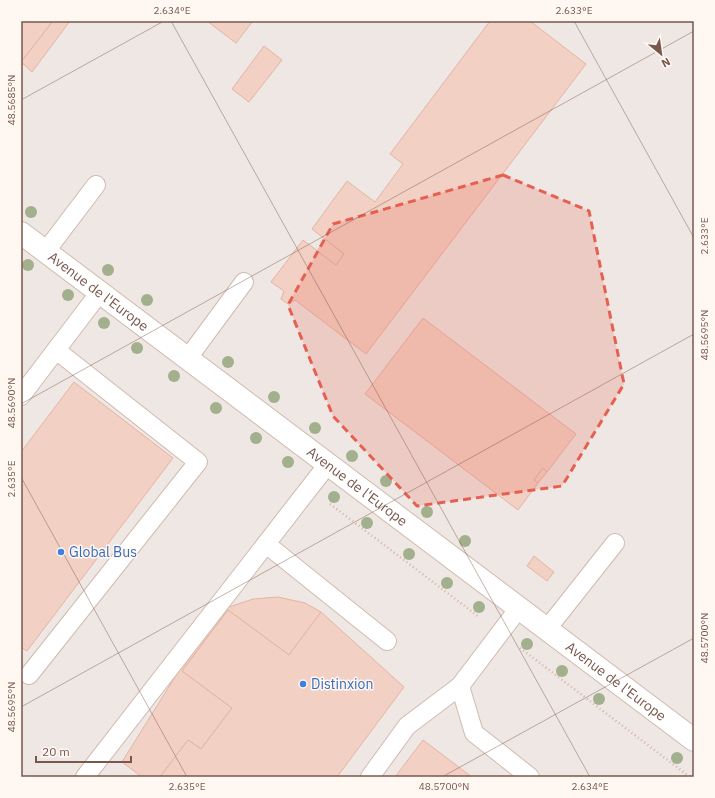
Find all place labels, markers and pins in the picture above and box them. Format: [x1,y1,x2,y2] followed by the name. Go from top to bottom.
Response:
[69,543,137,561] place label: Global Bus
[56,547,66,557] marker: Global Bus
[311,675,373,693] place label: Distinxion
[298,679,308,689] marker: Distinxion

